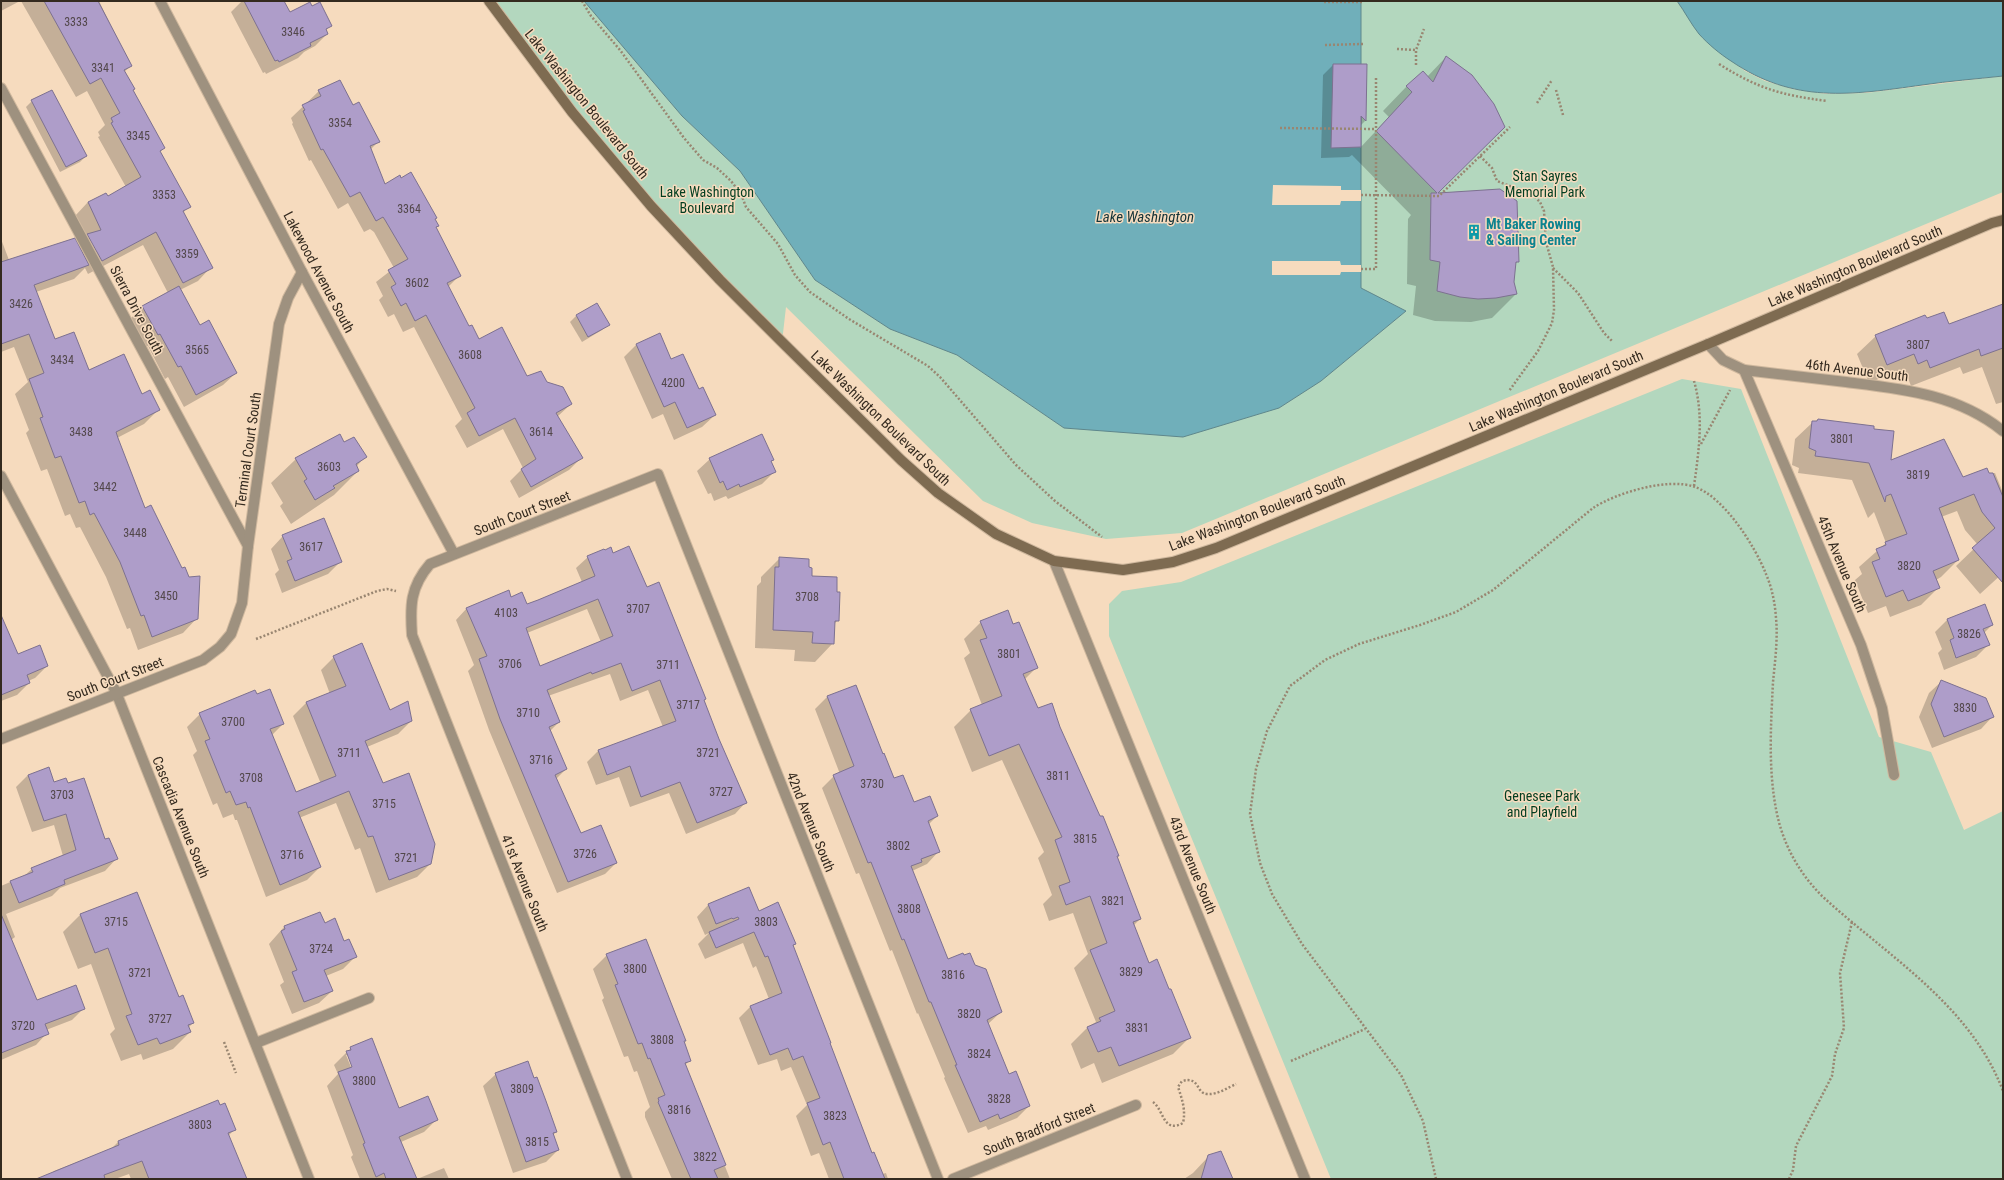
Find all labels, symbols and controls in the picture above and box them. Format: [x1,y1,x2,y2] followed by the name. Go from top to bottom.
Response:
[64,15,88,29] house number: 3333
[281,25,305,39] house number: 3346
[522,26,652,182] street label: Lake Washington Boulevard South
[91,61,115,75] house number: 3341
[328,116,352,130] house number: 3354
[126,129,150,143] house number: 3345
[1505,168,1586,200] park label: Stan Sayres Memorial Park
[660,184,754,216] park label: Lake Washington Boulevard
[152,188,176,202] house number: 3353
[397,202,421,216] house number: 3364
[1096,208,1194,226] water label: Lake Washington
[280,209,358,335] street label: Lakewood Avenue South
[1486,216,1581,248] place label: Mt Baker Rowing & Sailing Center
[1766,222,1944,310] street label: Lake Washington Boulevard South
[1465,223,1483,241] building icon: Mt Baker Rowing & Sailing Center
[175,247,199,261] house number: 3359
[107,263,167,357] street label: Sierra Drive South
[405,276,429,290] house number: 3602
[9,297,33,311] house number: 3426
[1906,338,1930,352] house number: 3807
[185,343,209,357] house number: 3565
[808,347,954,489] street label: Lake Washington Boulevard South
[1467,347,1645,435] street label: Lake Washington Boulevard South
[458,348,482,362] house number: 3608
[50,353,74,367] house number: 3434
[1805,356,1909,384] street label: 46th Avenue South
[661,376,685,390] house number: 4200
[232,391,264,509] street label: Terminal Court South
[69,425,93,439] house number: 3438
[529,425,553,439] house number: 3614
[1830,432,1854,446] house number: 3801
[317,460,341,474] house number: 3603
[1906,468,1930,482] house number: 3819
[1167,472,1347,554] street label: Lake Washington Boulevard South
[93,480,117,494] house number: 3442
[472,487,572,539] street label: South Court Street
[1814,513,1870,615] street label: 45th Avenue South
[123,526,147,540] house number: 3448
[299,540,323,554] house number: 3617
[1897,559,1921,573] house number: 3820
[154,589,178,603] house number: 3450
[795,590,819,604] house number: 3708
[626,602,650,616] house number: 3707
[494,606,518,620] house number: 4103
[1957,627,1981,641] house number: 3826
[997,647,1021,661] house number: 3801
[65,653,165,705] street label: South Court Street
[498,657,522,671] house number: 3706
[656,658,680,672] house number: 3711
[676,698,700,712] house number: 3717
[1953,701,1977,715] house number: 3830
[516,706,540,720] house number: 3710
[221,715,245,729] house number: 3700
[337,746,361,760] house number: 3711
[696,746,720,760] house number: 3721
[529,753,553,767] house number: 3716
[149,754,213,880] street label: Cascadia Avenue South
[1046,769,1070,783] house number: 3811
[784,770,838,874] street label: 42nd Avenue South
[239,771,263,785] house number: 3708
[860,777,884,791] house number: 3730
[709,785,733,799] house number: 3727
[50,788,74,802] house number: 3703
[1504,788,1581,820] park label: Genesee Park and Playfield
[372,797,396,811] house number: 3715
[1166,814,1220,916] street label: 43rd Avenue South
[498,832,552,934] street label: 41st Avenue South
[1073,832,1097,846] house number: 3815
[886,839,910,853] house number: 3802
[573,847,597,861] house number: 3726
[280,848,304,862] house number: 3716
[394,851,418,865] house number: 3721
[1101,894,1125,908] house number: 3821
[897,902,921,916] house number: 3808
[104,915,128,929] house number: 3715
[754,915,778,929] house number: 3803
[309,942,333,956] house number: 3724
[623,962,647,976] house number: 3800
[1119,965,1143,979] house number: 3829
[128,966,152,980] house number: 3721
[941,968,965,982] house number: 3816
[957,1007,981,1021] house number: 3820
[148,1012,172,1026] house number: 3727
[11,1019,35,1033] house number: 3720
[1125,1021,1149,1035] house number: 3831
[650,1033,674,1047] house number: 3808
[967,1047,991,1061] house number: 3824
[352,1074,376,1088] house number: 3800
[510,1082,534,1096] house number: 3809
[987,1092,1011,1106] house number: 3828
[981,1099,1097,1159] street label: South Bradford Street
[667,1103,691,1117] house number: 3816
[823,1109,847,1123] house number: 3823
[188,1118,212,1132] house number: 3803
[525,1135,549,1149] house number: 3815
[693,1150,717,1164] house number: 3822

